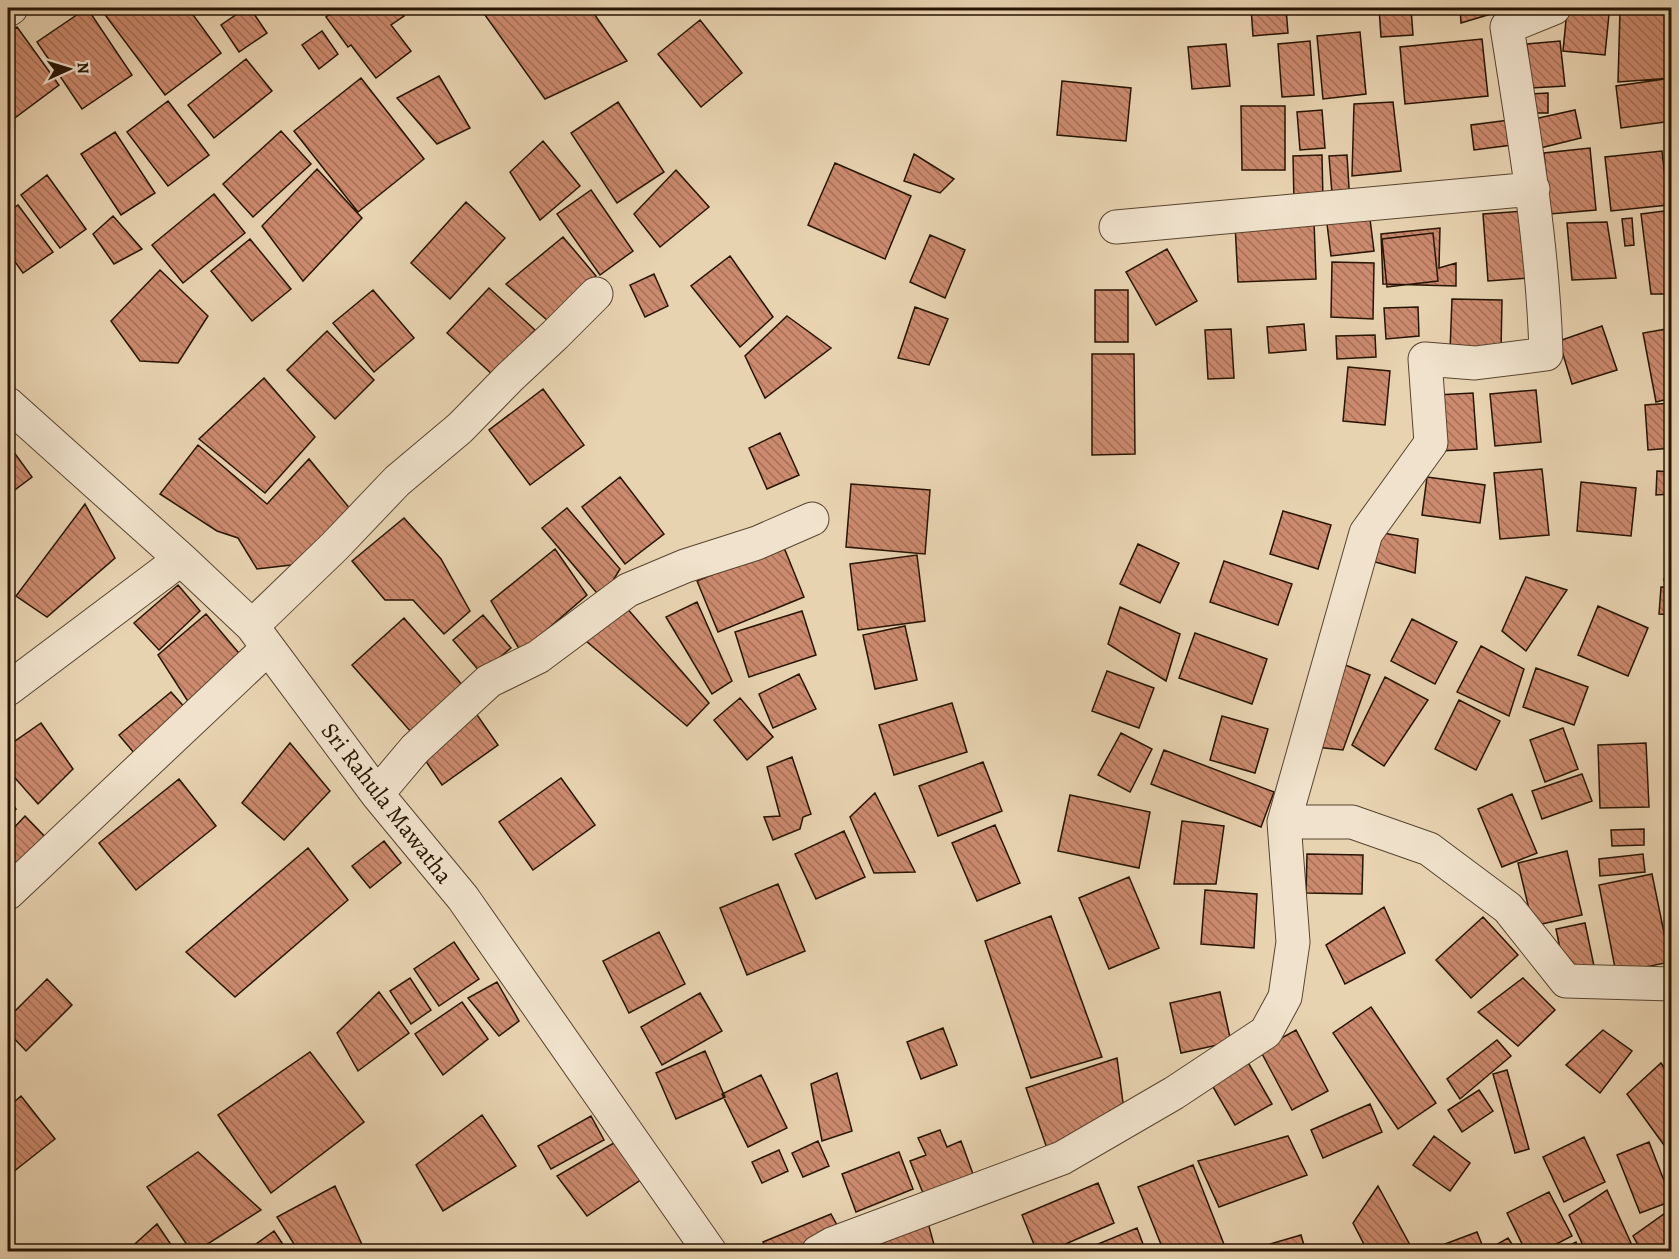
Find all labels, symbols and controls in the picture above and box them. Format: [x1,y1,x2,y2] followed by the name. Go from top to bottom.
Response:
[39,39,99,99] north arrow
[72,61,94,75] text: N
[314,716,461,891] street label: Sri Rahula Mawatha

